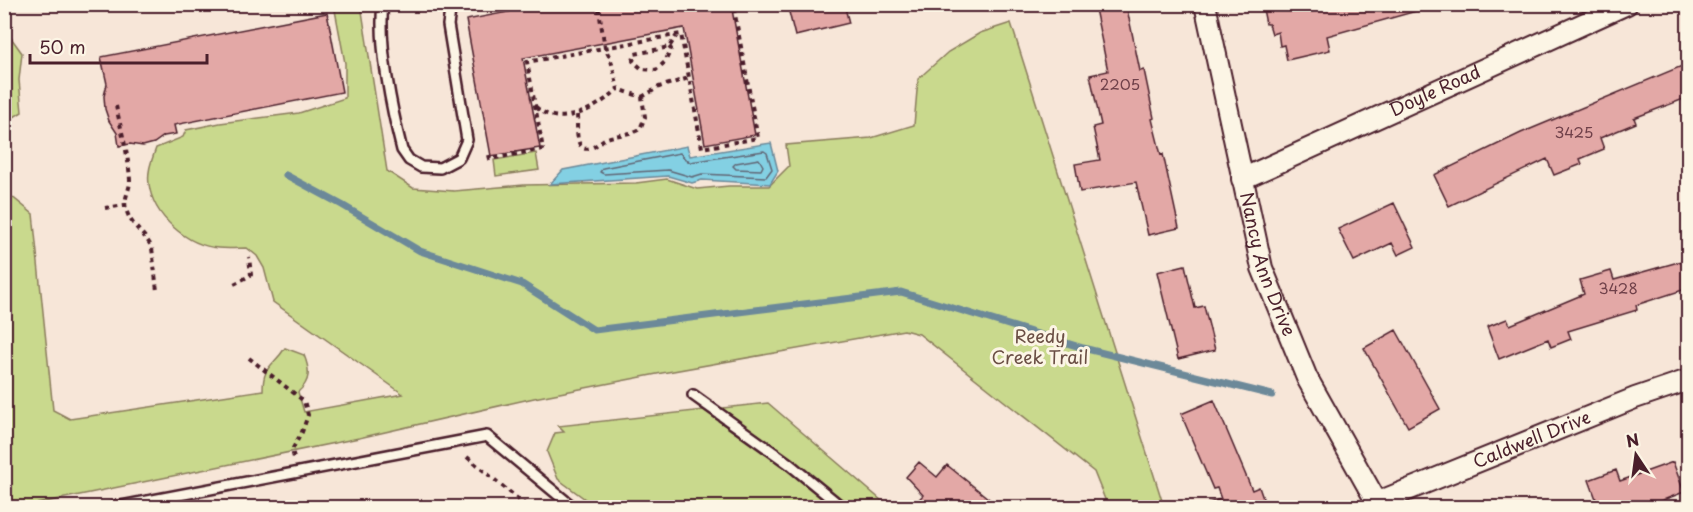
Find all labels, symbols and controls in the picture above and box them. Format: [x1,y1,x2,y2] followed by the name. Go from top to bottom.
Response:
[30,27,207,65] scale bar
[39,33,86,60] text: 50 m
[1384,57,1485,122] street label: Doyle Road
[1100,72,1140,95] house number: 2205
[1555,120,1593,143] house number: 3425
[1234,190,1303,340] street label: Nancy Ann Drive
[1598,276,1638,299] house number: 3428
[991,322,1089,370] park label: Reedy Creek Trail
[1468,402,1594,474] street label: Caldwell Drive
[1606,425,1666,485] north arrow
[1624,426,1641,453] text: N

